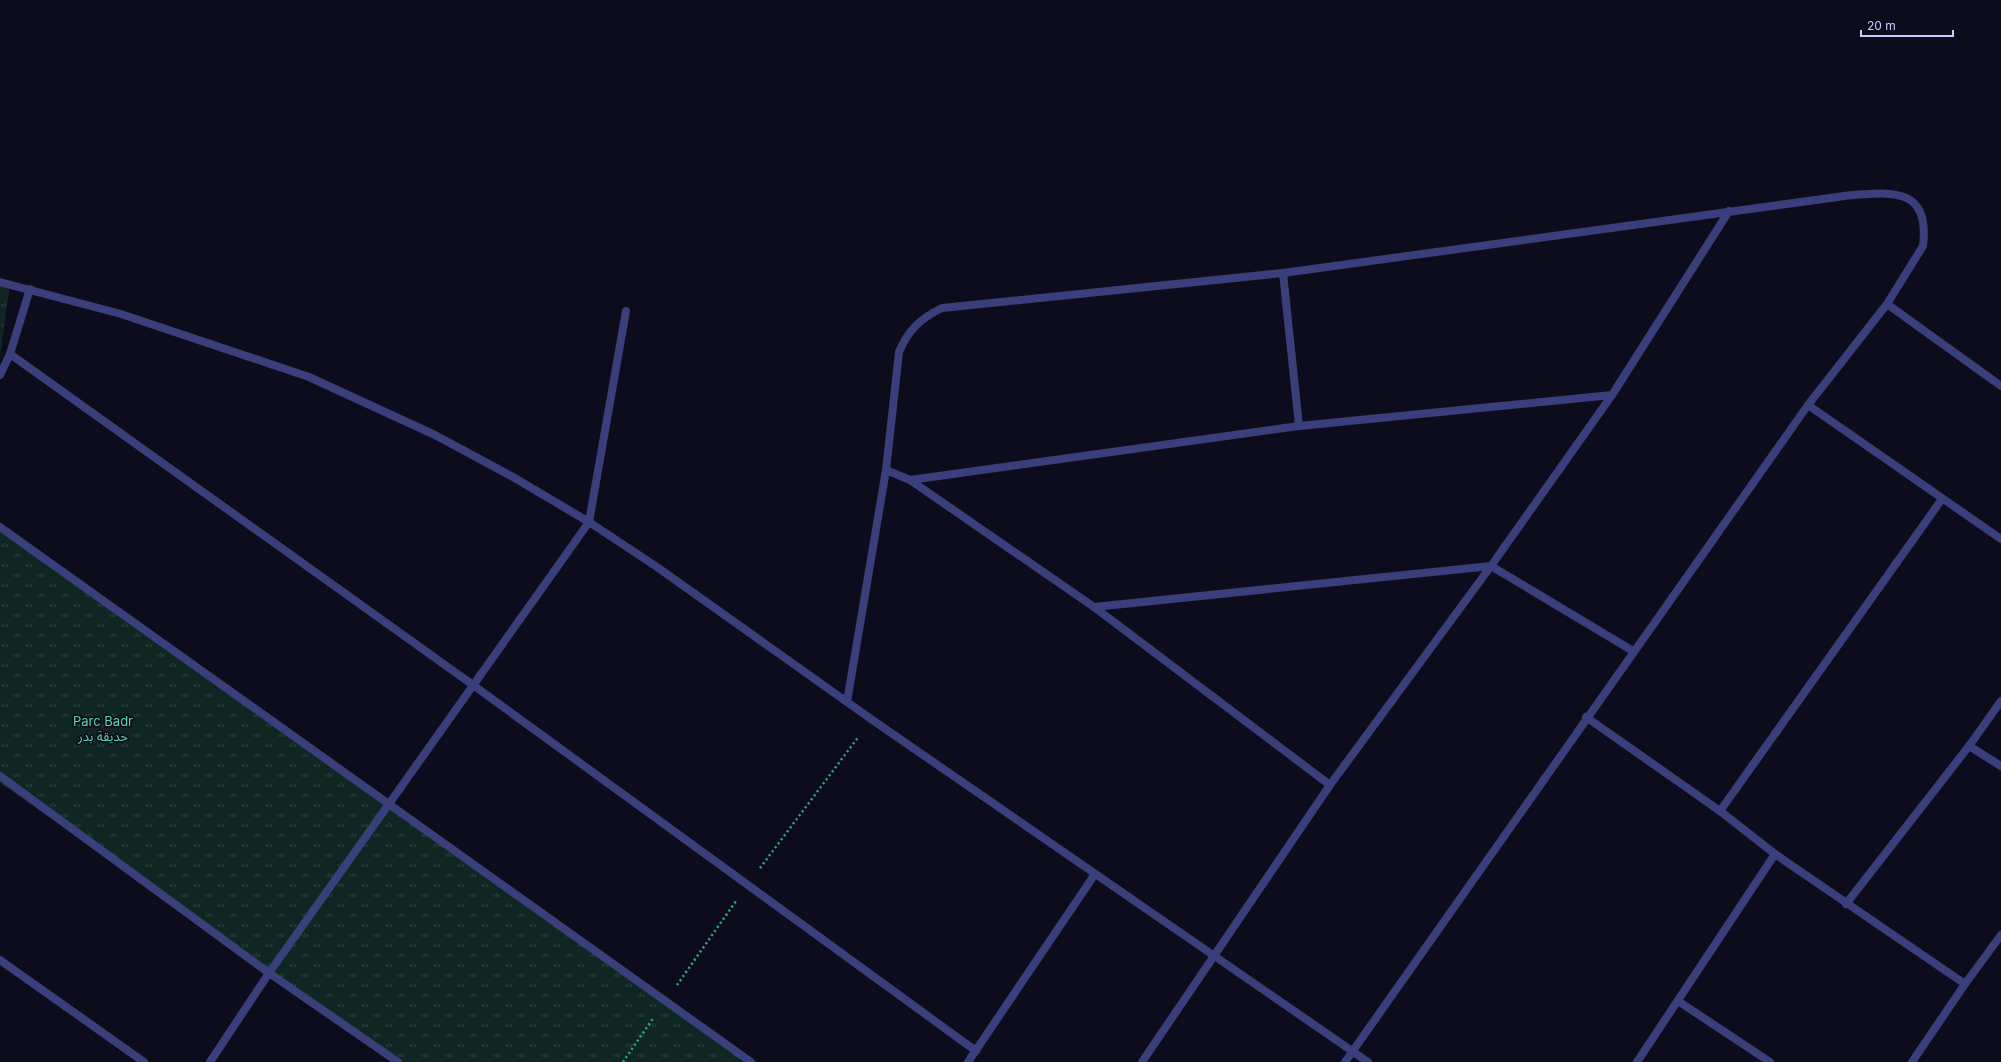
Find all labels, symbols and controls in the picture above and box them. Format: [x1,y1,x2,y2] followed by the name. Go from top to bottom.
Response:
[1861,12,1953,38] scale bar
[1867,18,1896,33] text: 20 m
[73,713,133,744] park label: Parc Badr حديقة بدر

